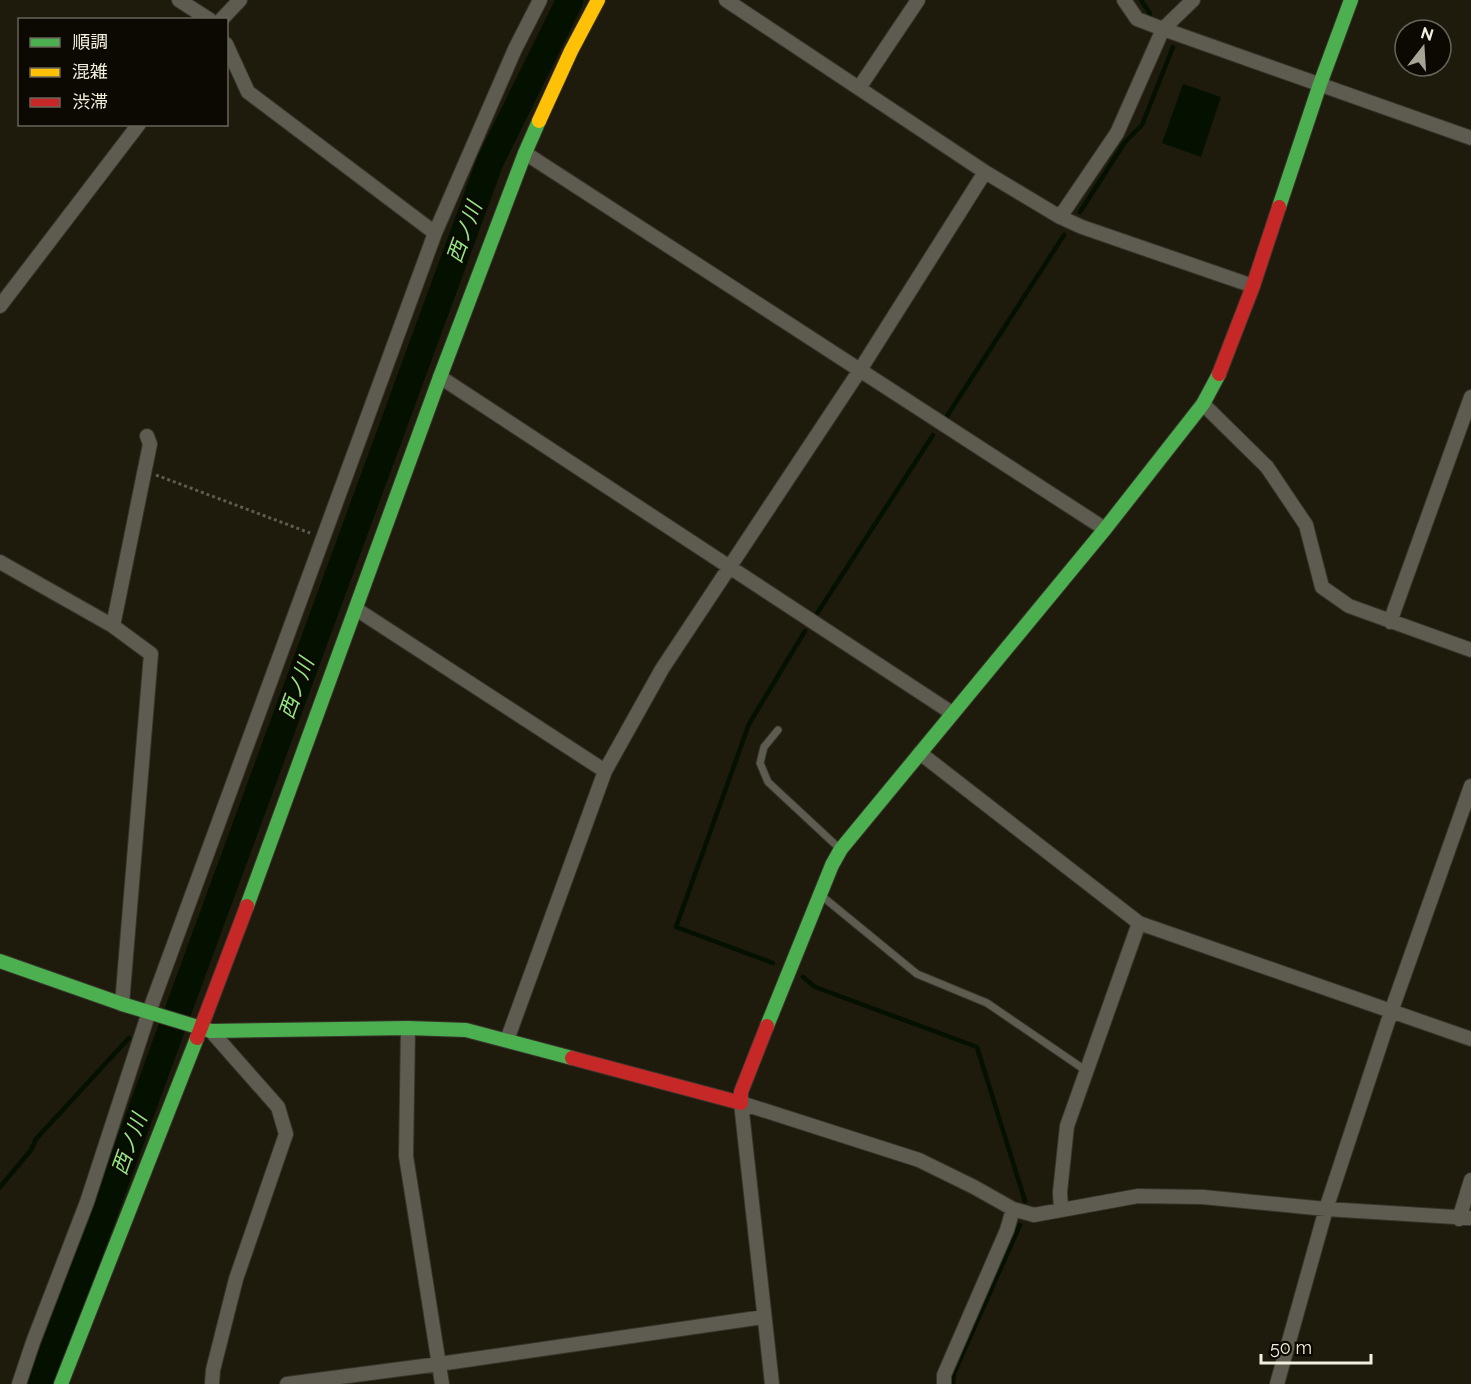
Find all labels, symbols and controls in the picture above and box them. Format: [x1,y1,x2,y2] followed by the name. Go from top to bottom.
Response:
[18,18,228,126] legend
[1393,18,1453,78] north arrow
[1419,23,1436,45] text: N
[72,31,108,52] text: 順調
[72,61,108,82] text: 混雑
[72,91,108,112] text: 渋滞
[441,196,487,266] water label: 西ノ川
[273,652,319,722] water label: 西ノ川
[106,1108,152,1178] water label: 西ノ川
[1261,1327,1370,1365] scale bar
[1270,1337,1312,1358] text: 50 m

